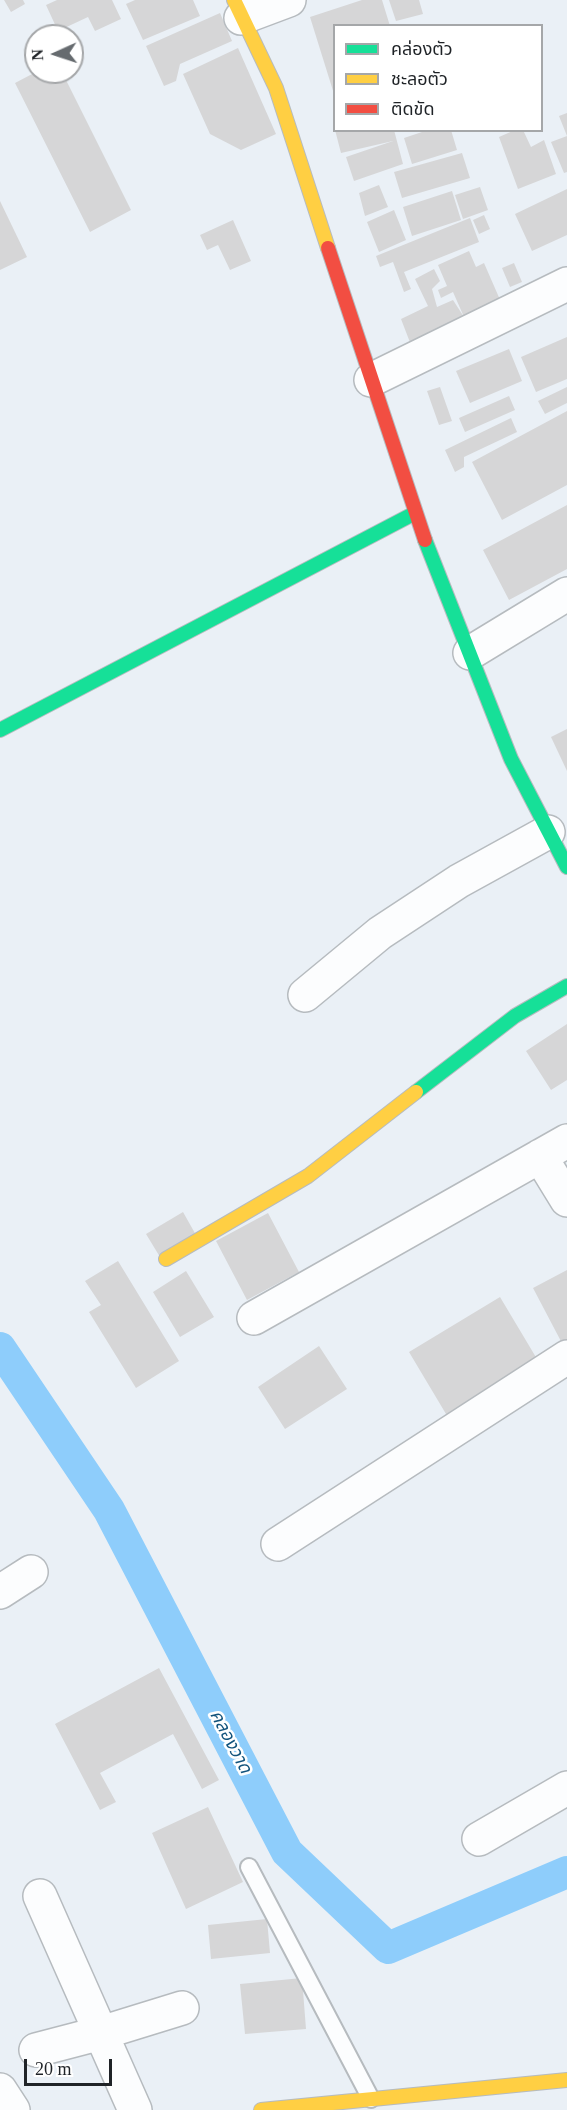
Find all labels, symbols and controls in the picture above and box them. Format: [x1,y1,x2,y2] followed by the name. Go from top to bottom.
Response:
[24,24,84,84] north arrow
[333,24,543,132] legend
[391,39,453,59] text: คล่องตัว
[29,49,46,61] text: N
[391,69,448,89] text: ชะลอตัว
[391,99,434,119] text: ติดขัด
[204,1707,256,1777] water label: คลองวาด
[27,2047,116,2085] scale bar
[35,2059,72,2079] text: 20 m

